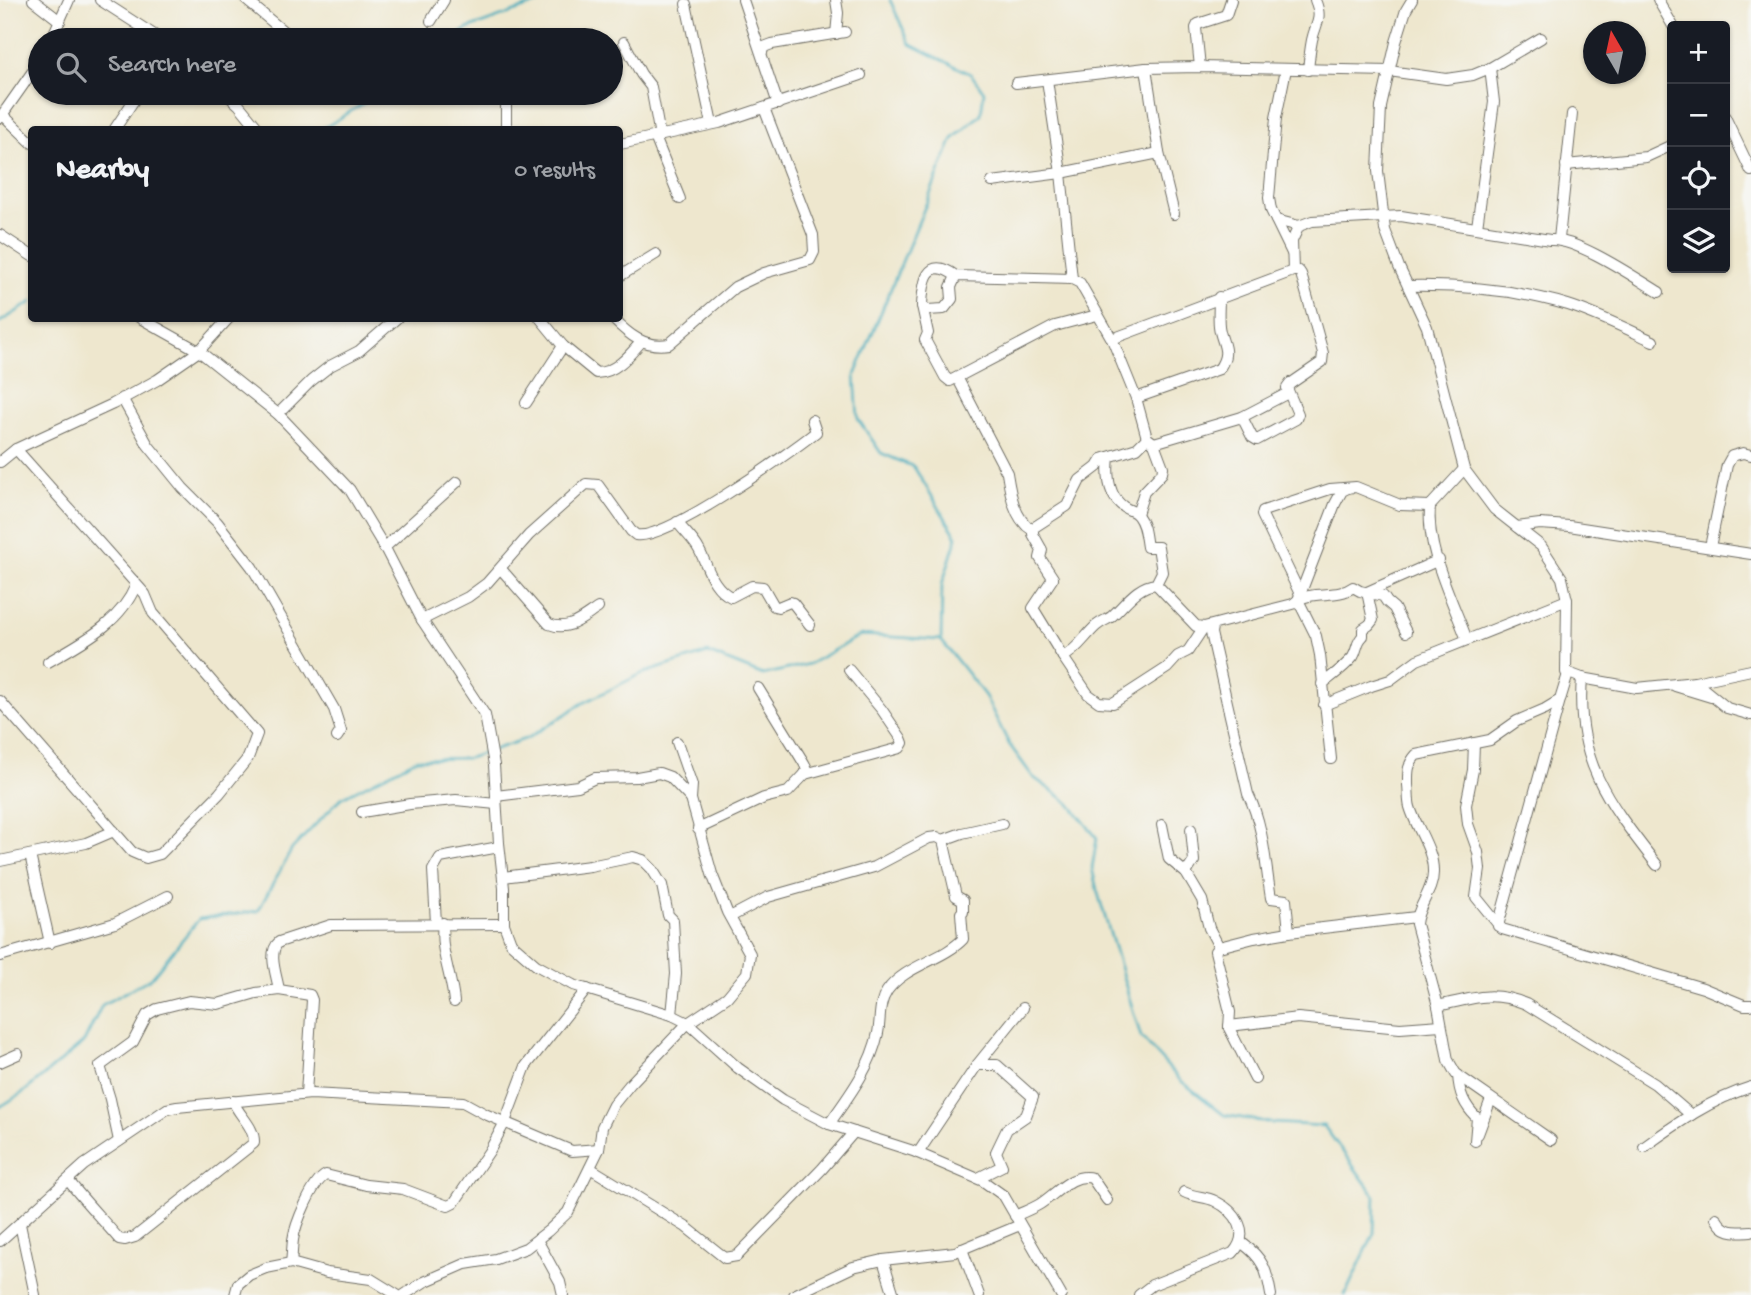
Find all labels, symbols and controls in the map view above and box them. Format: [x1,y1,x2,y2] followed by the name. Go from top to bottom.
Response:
[1583,21,1646,84] north arrow
[1667,21,1730,273] map controls
[1667,21,1730,84] button: +
[28,28,623,105] search box
[52,48,90,86] icon: search
[108,51,236,82] text: Search here
[1667,84,1730,147] button: −
[1667,147,1730,210] button: locate
[56,154,149,189] text: Nearby
[514,158,595,185] text: 0 results
[1667,210,1730,273] button: layers

